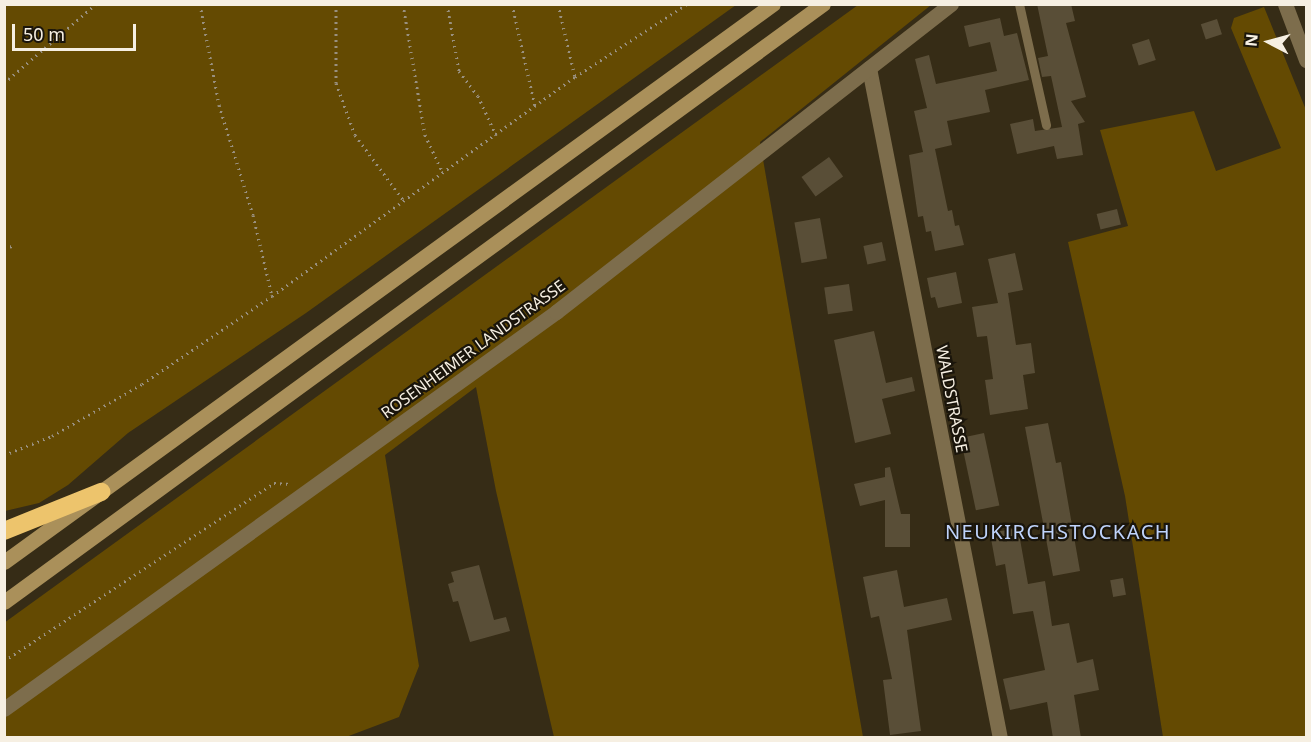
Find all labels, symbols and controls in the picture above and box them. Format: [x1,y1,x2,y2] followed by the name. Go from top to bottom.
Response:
[15,12,140,50] scale bar
[1239,12,1299,72] north arrow
[23,22,65,46] text: 50 m
[1239,33,1263,48] text: N
[377,276,569,422] street label: ROSENHEIMER LANDSTRASSE
[932,344,972,454] street label: WALDSTRASSE
[945,519,1171,543] district label: NEUKIRCHSTOCKACH

